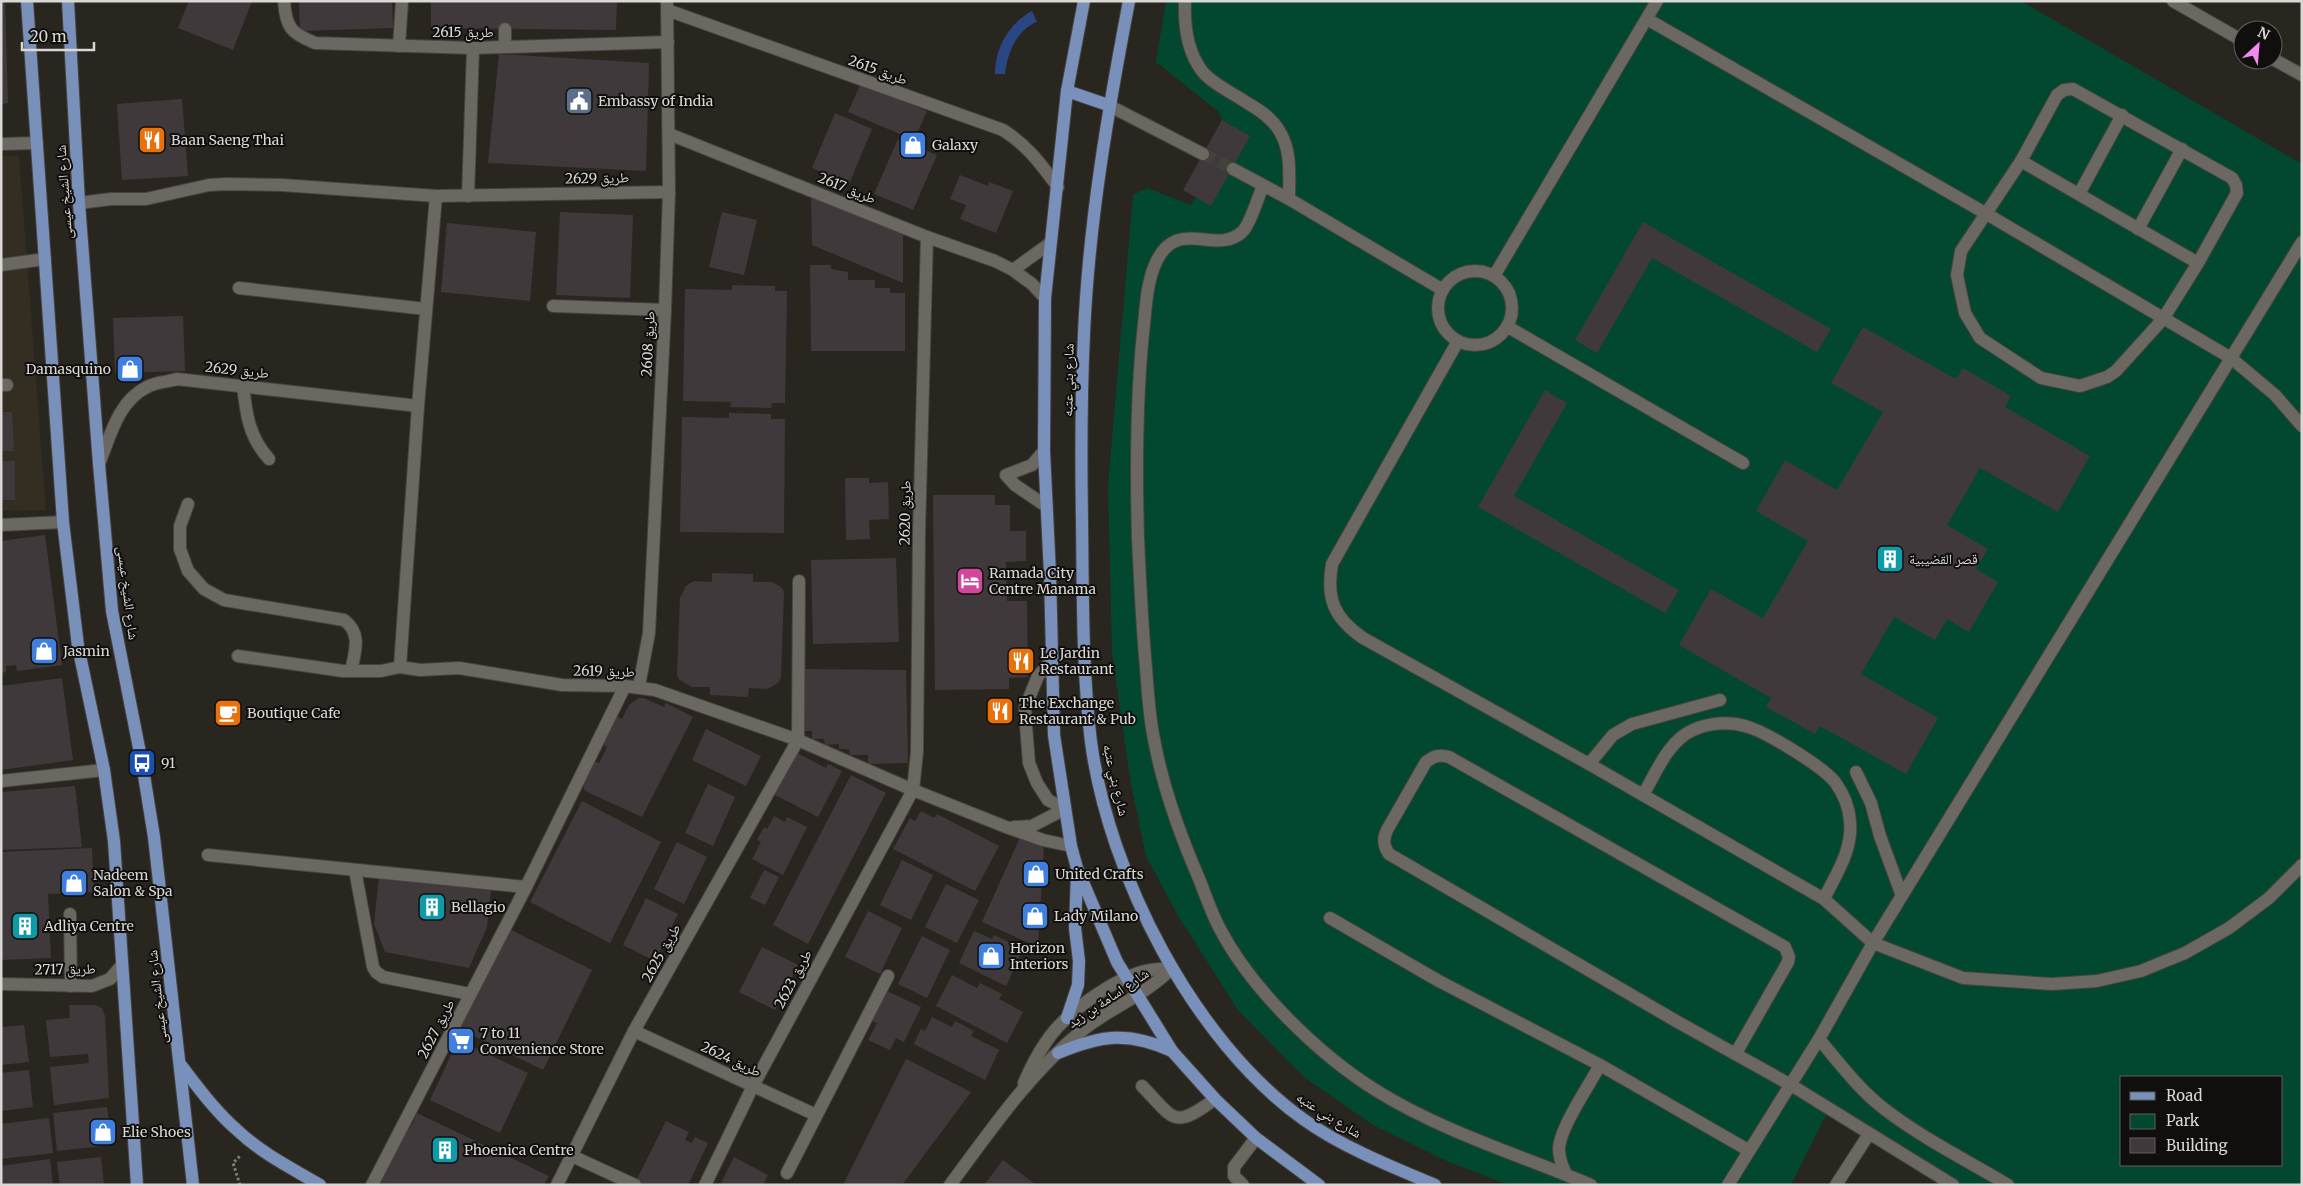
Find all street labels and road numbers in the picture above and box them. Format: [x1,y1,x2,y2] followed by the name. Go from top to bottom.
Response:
[432,23,494,42] street label: طريق 2615
[846,51,910,90] street label: طريق 2615
[52,144,77,240] street label: شارع الشيخ عيسى
[565,168,629,189] street label: طريق 2629
[815,168,879,209] street label: طريق 2617
[637,311,660,377] street label: طريق 2608
[1058,343,1080,417] street label: شارع بني عتبه
[204,358,270,383] street label: طريق 2629
[895,480,916,546] street label: طريق 2620
[112,545,143,641] street label: شارع الشيخ عيسى
[573,661,635,682] street label: طريق 2619
[1096,742,1133,818] street label: شارع بني عتبه
[638,921,685,986] street label: طريق 2625
[770,947,817,1012] street label: طريق 2623
[143,949,172,1045] street label: شارع الشيخ عيسى
[34,959,96,980] street label: طريق 2717
[1064,964,1153,1033] street label: شارع اسامة بن زيد
[414,997,459,1062] street label: طريق 2627
[698,1037,764,1082] street label: طريق 2624
[1292,1088,1365,1144] street label: شارع بني عتبه

